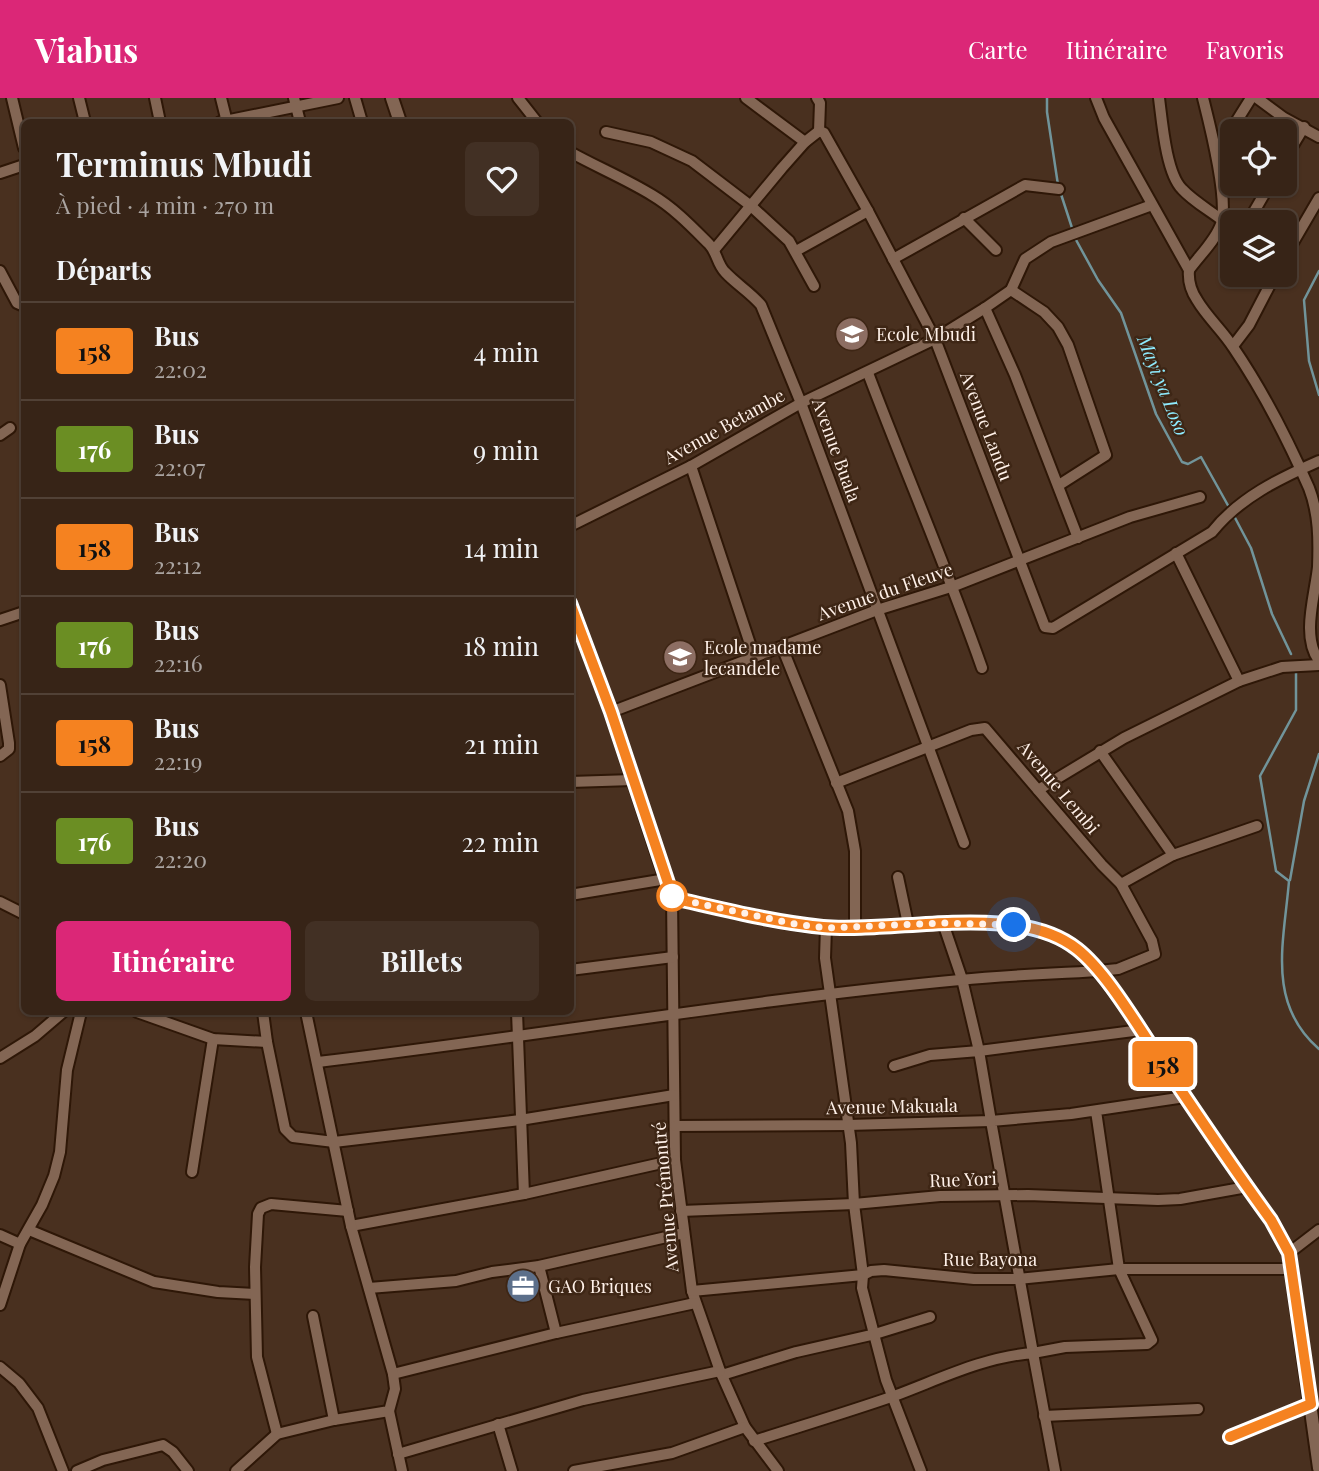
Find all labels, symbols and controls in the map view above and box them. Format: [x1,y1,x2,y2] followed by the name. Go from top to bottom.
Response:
[35,27,138,71] text: Viabus
[968,33,1028,65] text: Carte
[1066,33,1168,65] text: Itinéraire
[1206,33,1284,65] text: Favoris
[1220,119,1297,287] map controls
[1220,119,1297,196] button: locate
[56,141,312,185] text: Terminus Mbudi
[465,142,539,216] button: heart
[56,189,274,220] text: À pied · 4 min · 270 m
[1220,210,1297,287] button: layers
[56,252,152,287] text: Départs
[833,315,871,353] school or university icon: Ecole Mbudi
[154,318,199,353] text: Bus
[876,322,976,346] place label: Ecole Mbudi
[1132,330,1196,439] water label: Mayi ya Loso
[473,334,539,369] text: 4 min
[78,335,111,367] text: 158
[154,353,207,384] text: 22:02
[955,367,1019,485] street label: Avenue Landu
[658,383,789,470] street label: Avenue Betambe
[807,394,867,505] street label: Avenue Buala
[154,416,199,451] text: Bus
[473,432,539,467] text: 9 min
[78,433,111,465] text: 176
[154,451,205,482] text: 22:07
[154,514,199,549] text: Bus
[464,530,539,565] text: 14 min
[78,531,111,563] text: 158
[154,549,202,580] text: 22:12
[813,557,956,626] street label: Avenue du Fleuve
[154,612,199,647] text: Bus
[463,628,539,663] text: 18 min
[78,629,111,661] text: 176
[704,635,821,680] place label: Ecole madame lecandele
[661,638,699,676] school or university icon: Ecole madame lecandele
[154,647,203,678] text: 22:16
[154,710,199,745] text: Bus
[464,726,539,761] text: 21 min
[78,727,111,759] text: 158
[1012,734,1105,839] street label: Avenue Lembi
[154,745,202,776] text: 22:19
[154,808,199,843] text: Bus
[461,824,539,859] text: 22 min
[78,825,111,857] text: 176
[154,843,207,874] text: 22:20
[657,881,687,911] unlabelled marker
[996,907,1031,942] your location
[56,921,291,1001] button: Itinéraire
[305,921,539,1001] button: Billets
[1123,1041,1203,1087] line badge: 158
[1146,1048,1180,1080] text: 158
[825,1093,958,1119] street label: Avenue Makuala
[646,1121,684,1274] street label: Avenue Prémontré
[929,1166,997,1192] street label: Rue Yori
[943,1247,1037,1271] street label: Rue Bayona
[504,1267,542,1305] office icon: GAO Briques
[548,1274,652,1298] place label: GAO Briques

